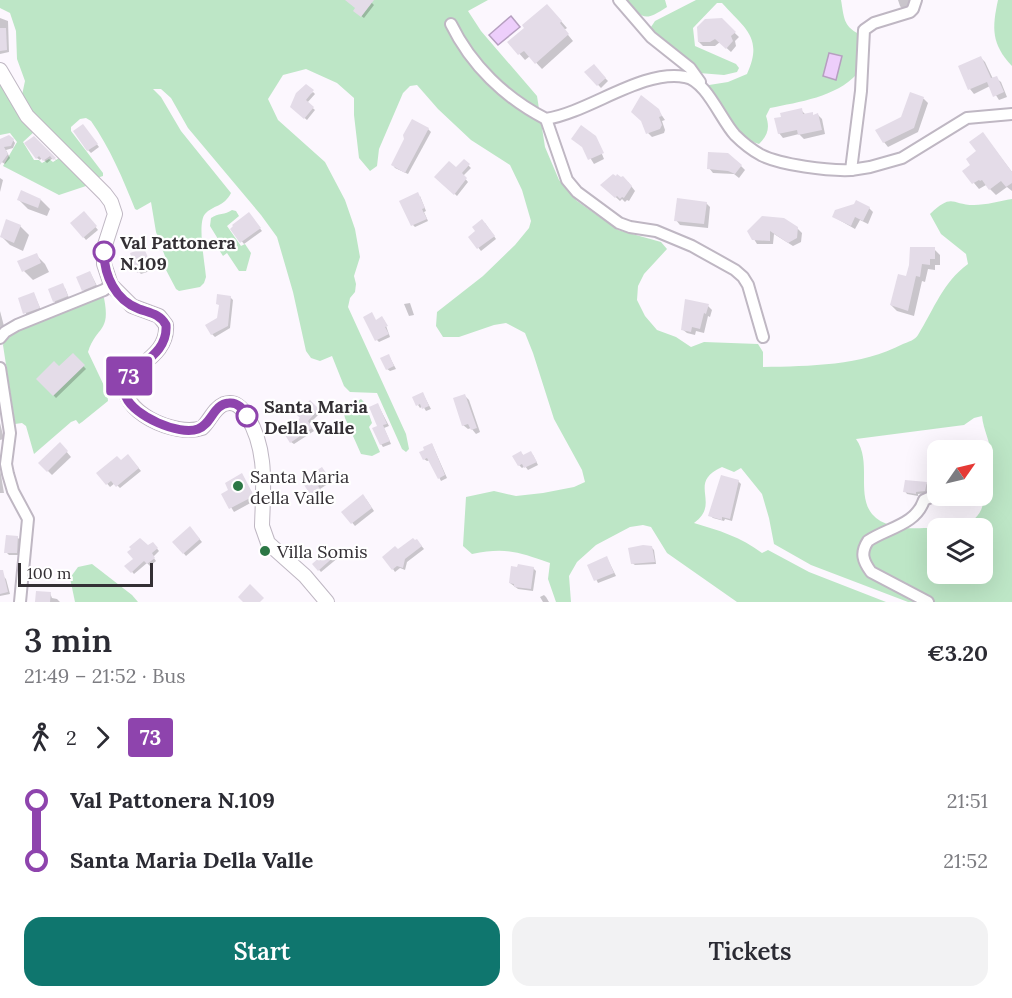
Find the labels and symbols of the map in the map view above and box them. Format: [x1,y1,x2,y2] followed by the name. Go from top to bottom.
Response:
[120,231,237,275] place label: Val Pattonera N.109
[93,241,115,263] marker: Val Pattonera N.109
[102,356,156,395] line badge: 73
[264,395,368,439] place label: Santa Maria Della Valle
[236,405,258,427] marker: Santa Maria Della Valle
[927,440,993,506] north arrow
[250,465,349,509] place label: Santa Maria della Valle
[231,479,245,493] marker: Santa Maria della Valle
[276,540,368,563] place label: Villa Somis
[258,544,272,558] marker: Villa Somis
[18,560,153,588] scale bar

